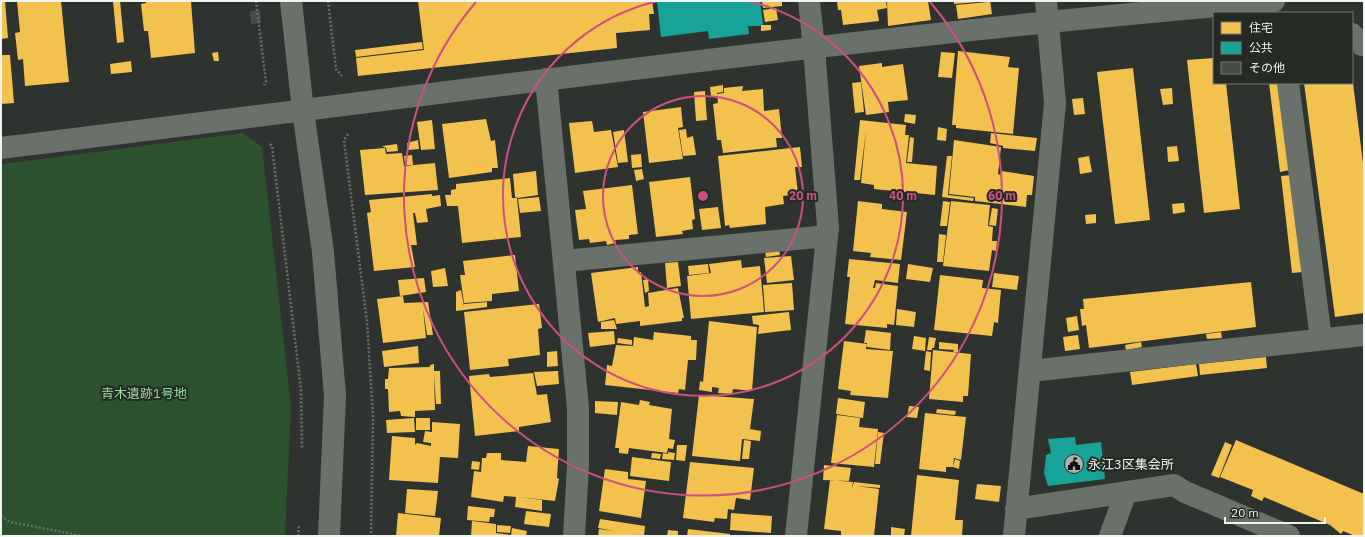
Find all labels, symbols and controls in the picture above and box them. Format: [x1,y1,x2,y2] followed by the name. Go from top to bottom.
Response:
[1213,12,1353,84] legend
[1249,20,1273,35] text: 住宅
[1249,40,1273,55] text: 公共
[1249,60,1285,75] text: その他
[789,188,817,203] text: 20 m
[889,188,917,203] text: 40 m
[988,188,1016,203] text: 60 m
[696,189,710,203] centre of rings
[101,385,187,402] park label: 青木遺跡1号地
[1063,453,1085,475] public building icon: 永江3区集会所
[1088,456,1174,473] place label: 永江3区集会所
[1225,499,1325,525] scale bar
[1231,505,1259,520] text: 20 m

